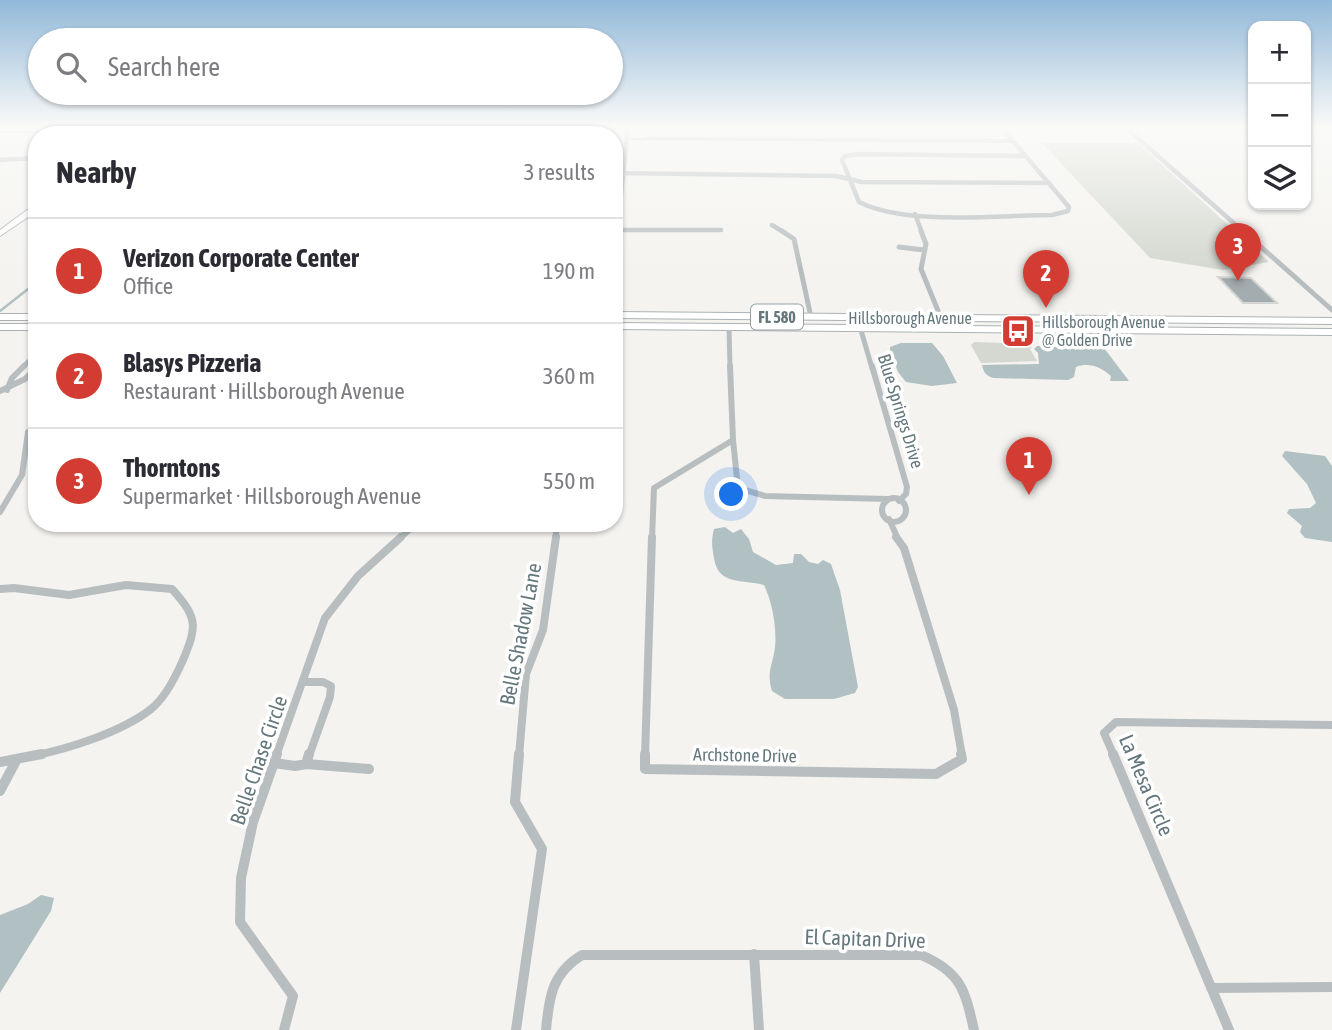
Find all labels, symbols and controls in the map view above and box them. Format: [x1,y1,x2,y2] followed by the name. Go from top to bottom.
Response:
[1248,21,1311,210] map controls
[1248,21,1311,84] button: +
[28,28,623,105] search box
[52,48,90,86] icon: search
[108,52,220,82] text: Search here
[1248,84,1311,147] button: −
[1248,147,1311,210] button: layers
[56,155,136,189] text: Nearby
[524,159,595,185] text: 3 results
[1215,223,1261,281] pin: 3
[123,243,359,273] text: Verizon Corporate Center
[1023,250,1069,308] pin: 2
[74,258,84,284] text: 1
[543,258,595,284] text: 190 m
[123,273,173,299] text: Office
[751,304,803,330] road number: FL 580
[848,309,972,328] street label: Hillsborough Avenue
[999,312,1037,350] bus stop icon: Hillsborough Avenue @ Golden Drive
[1042,313,1165,349] place label: Hillsborough Avenue @ Golden Drive
[123,348,261,378] text: Blasys Pizzeria
[874,351,928,471] street label: Blue Springs Drive
[74,363,84,389] text: 2
[543,363,595,389] text: 360 m
[123,378,405,404] text: Restaurant · Hillsborough Avenue
[1006,437,1052,495] pin: 1
[123,453,220,483] text: Thorntons
[74,468,84,494] text: 3
[543,468,595,494] text: 550 m
[714,477,748,511] your location
[123,483,421,509] text: Supermarket · Hillsborough Avenue
[494,561,546,707] street label: Belle Shadow Lane
[225,692,291,828] street label: Belle Chase Circle
[1115,731,1179,839] street label: La Mesa Circle
[693,744,797,766] street label: Archstone Drive
[804,924,926,952] street label: El Capitan Drive

